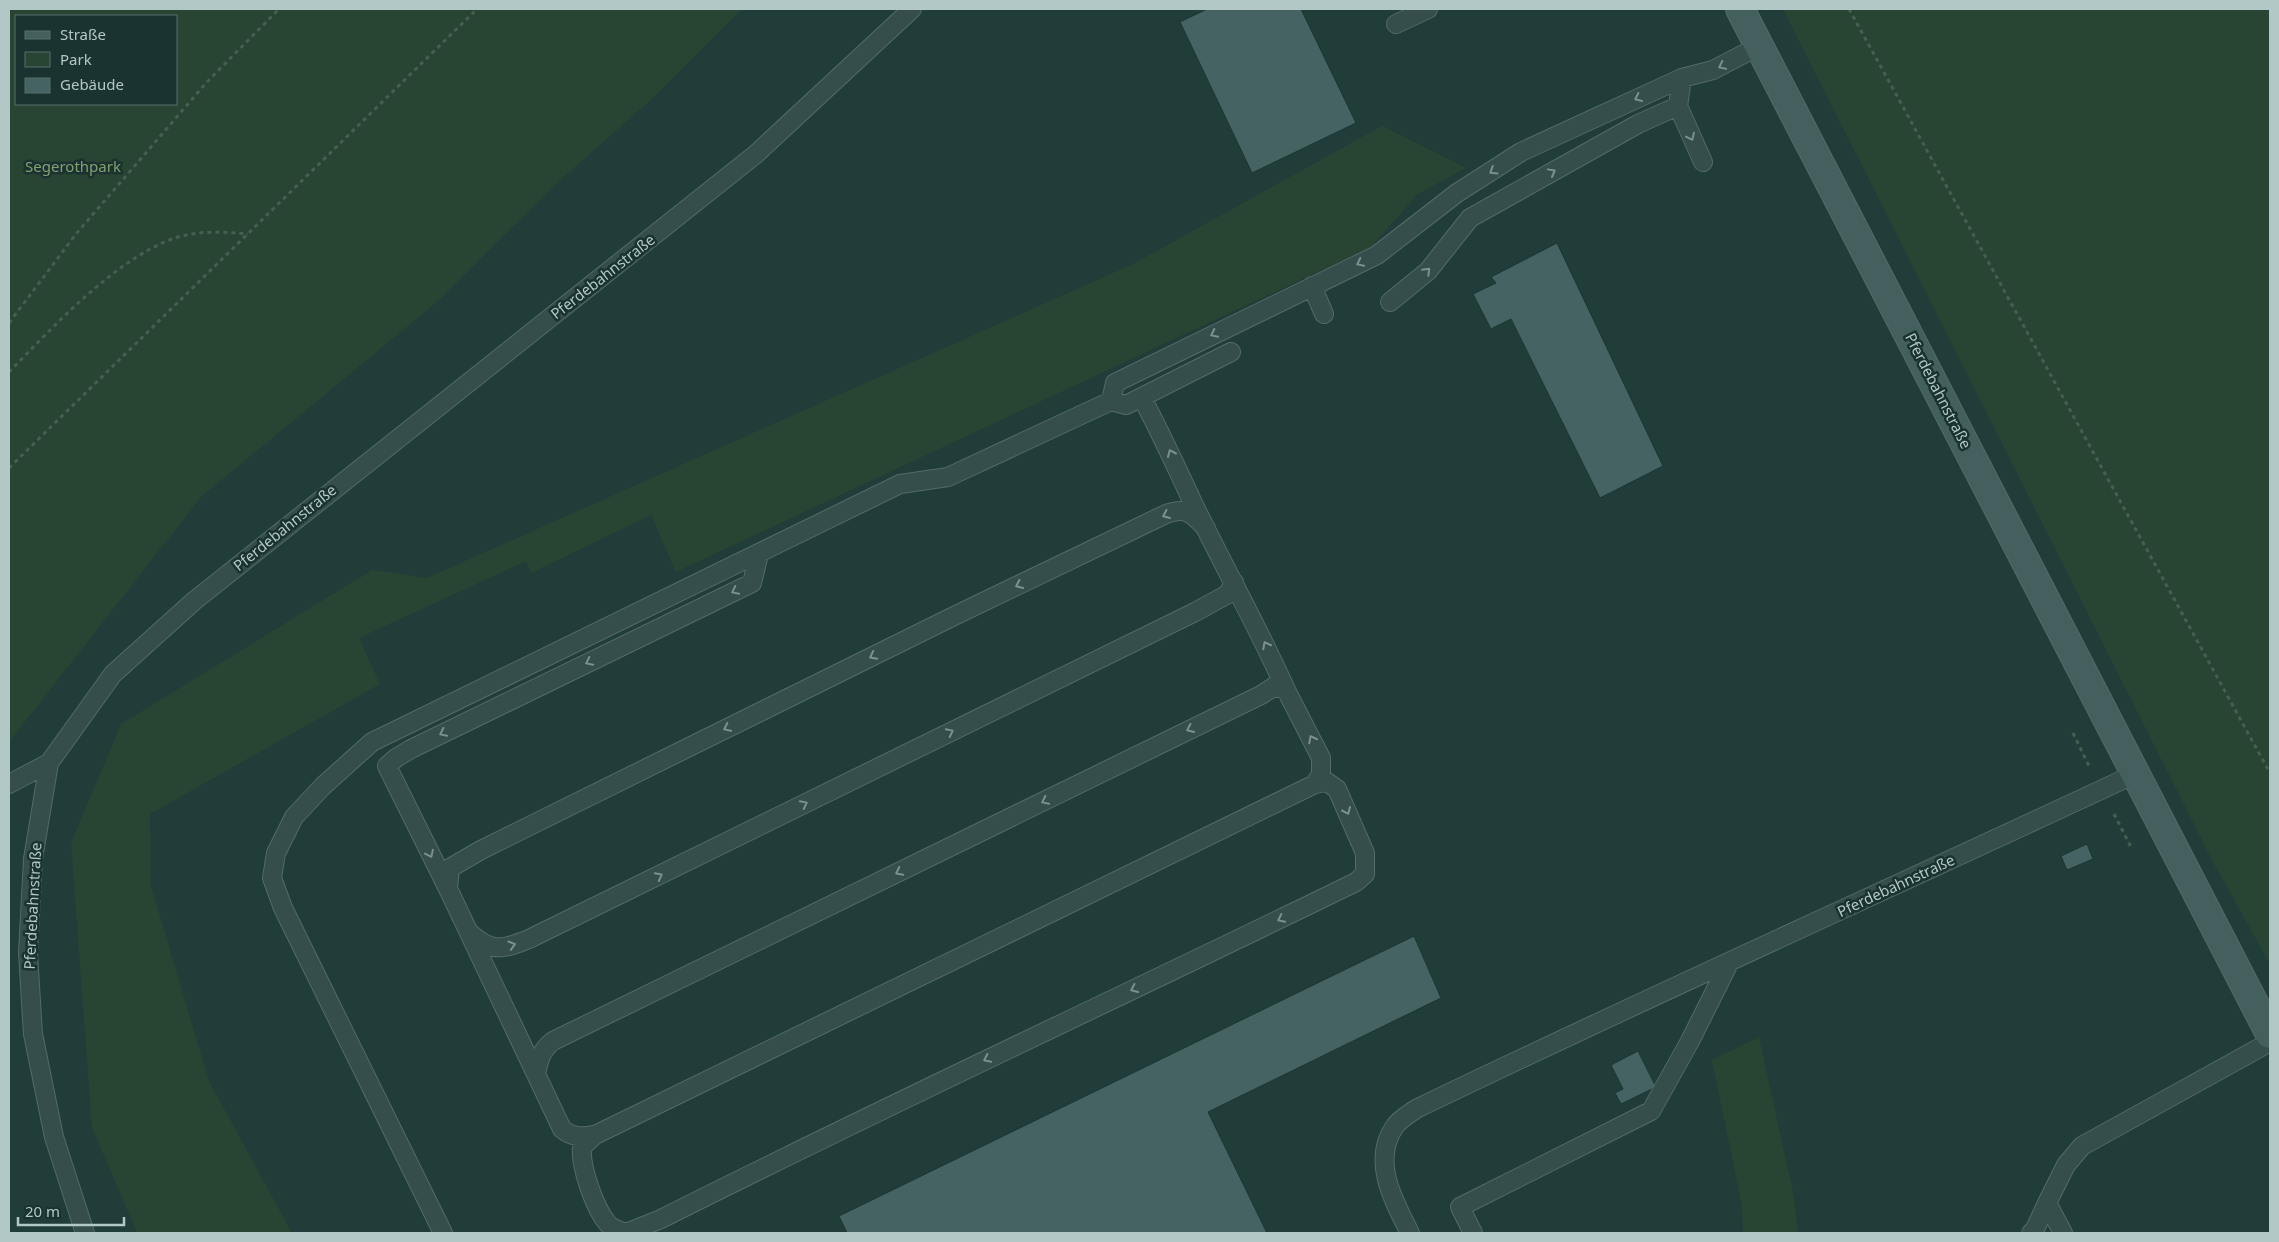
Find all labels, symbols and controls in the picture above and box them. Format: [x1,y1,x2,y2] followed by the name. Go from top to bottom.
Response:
[15,15,178,105] legend
[60,24,106,44] text: Straße
[60,49,92,69] text: Park
[1718,60,1727,70] one-way arrow
[60,74,124,94] text: Gebäude
[1634,92,1643,103] one-way arrow
[1684,132,1695,141] one-way arrow
[25,156,121,176] park label: Segerothpark
[1489,164,1498,174] one-way arrow
[1547,168,1556,178] one-way arrow
[546,229,659,323] street label: Pferdebahnstraße
[1356,257,1365,268] one-way arrow
[1421,268,1430,277] one-way arrow
[1210,328,1219,339] one-way arrow
[1901,329,1977,452] street label: Pferdebahnstraße
[1166,449,1177,458] one-way arrow
[229,479,340,575] street label: Pferdebahnstraße
[1162,509,1171,520] one-way arrow
[1015,579,1024,589] one-way arrow
[732,585,741,595] one-way arrow
[1262,641,1272,650] one-way arrow
[869,650,878,661] one-way arrow
[585,656,594,666] one-way arrow
[723,722,732,732] one-way arrow
[1186,722,1195,733] one-way arrow
[439,727,448,737] one-way arrow
[945,728,954,738] one-way arrow
[1308,735,1318,744] one-way arrow
[1041,795,1050,805] one-way arrow
[799,800,808,810] one-way arrow
[1340,806,1351,815] one-way arrow
[19,842,45,970] street label: Pferdebahnstraße
[424,848,434,857] one-way arrow
[1834,849,1957,921] street label: Pferdebahnstraße
[895,866,904,876] one-way arrow
[653,872,662,882] one-way arrow
[1277,913,1286,923] one-way arrow
[507,941,516,951] one-way arrow
[1130,982,1139,993] one-way arrow
[983,1053,992,1063] one-way arrow
[18,1194,124,1226] scale bar
[25,1201,60,1221] text: 20 m

